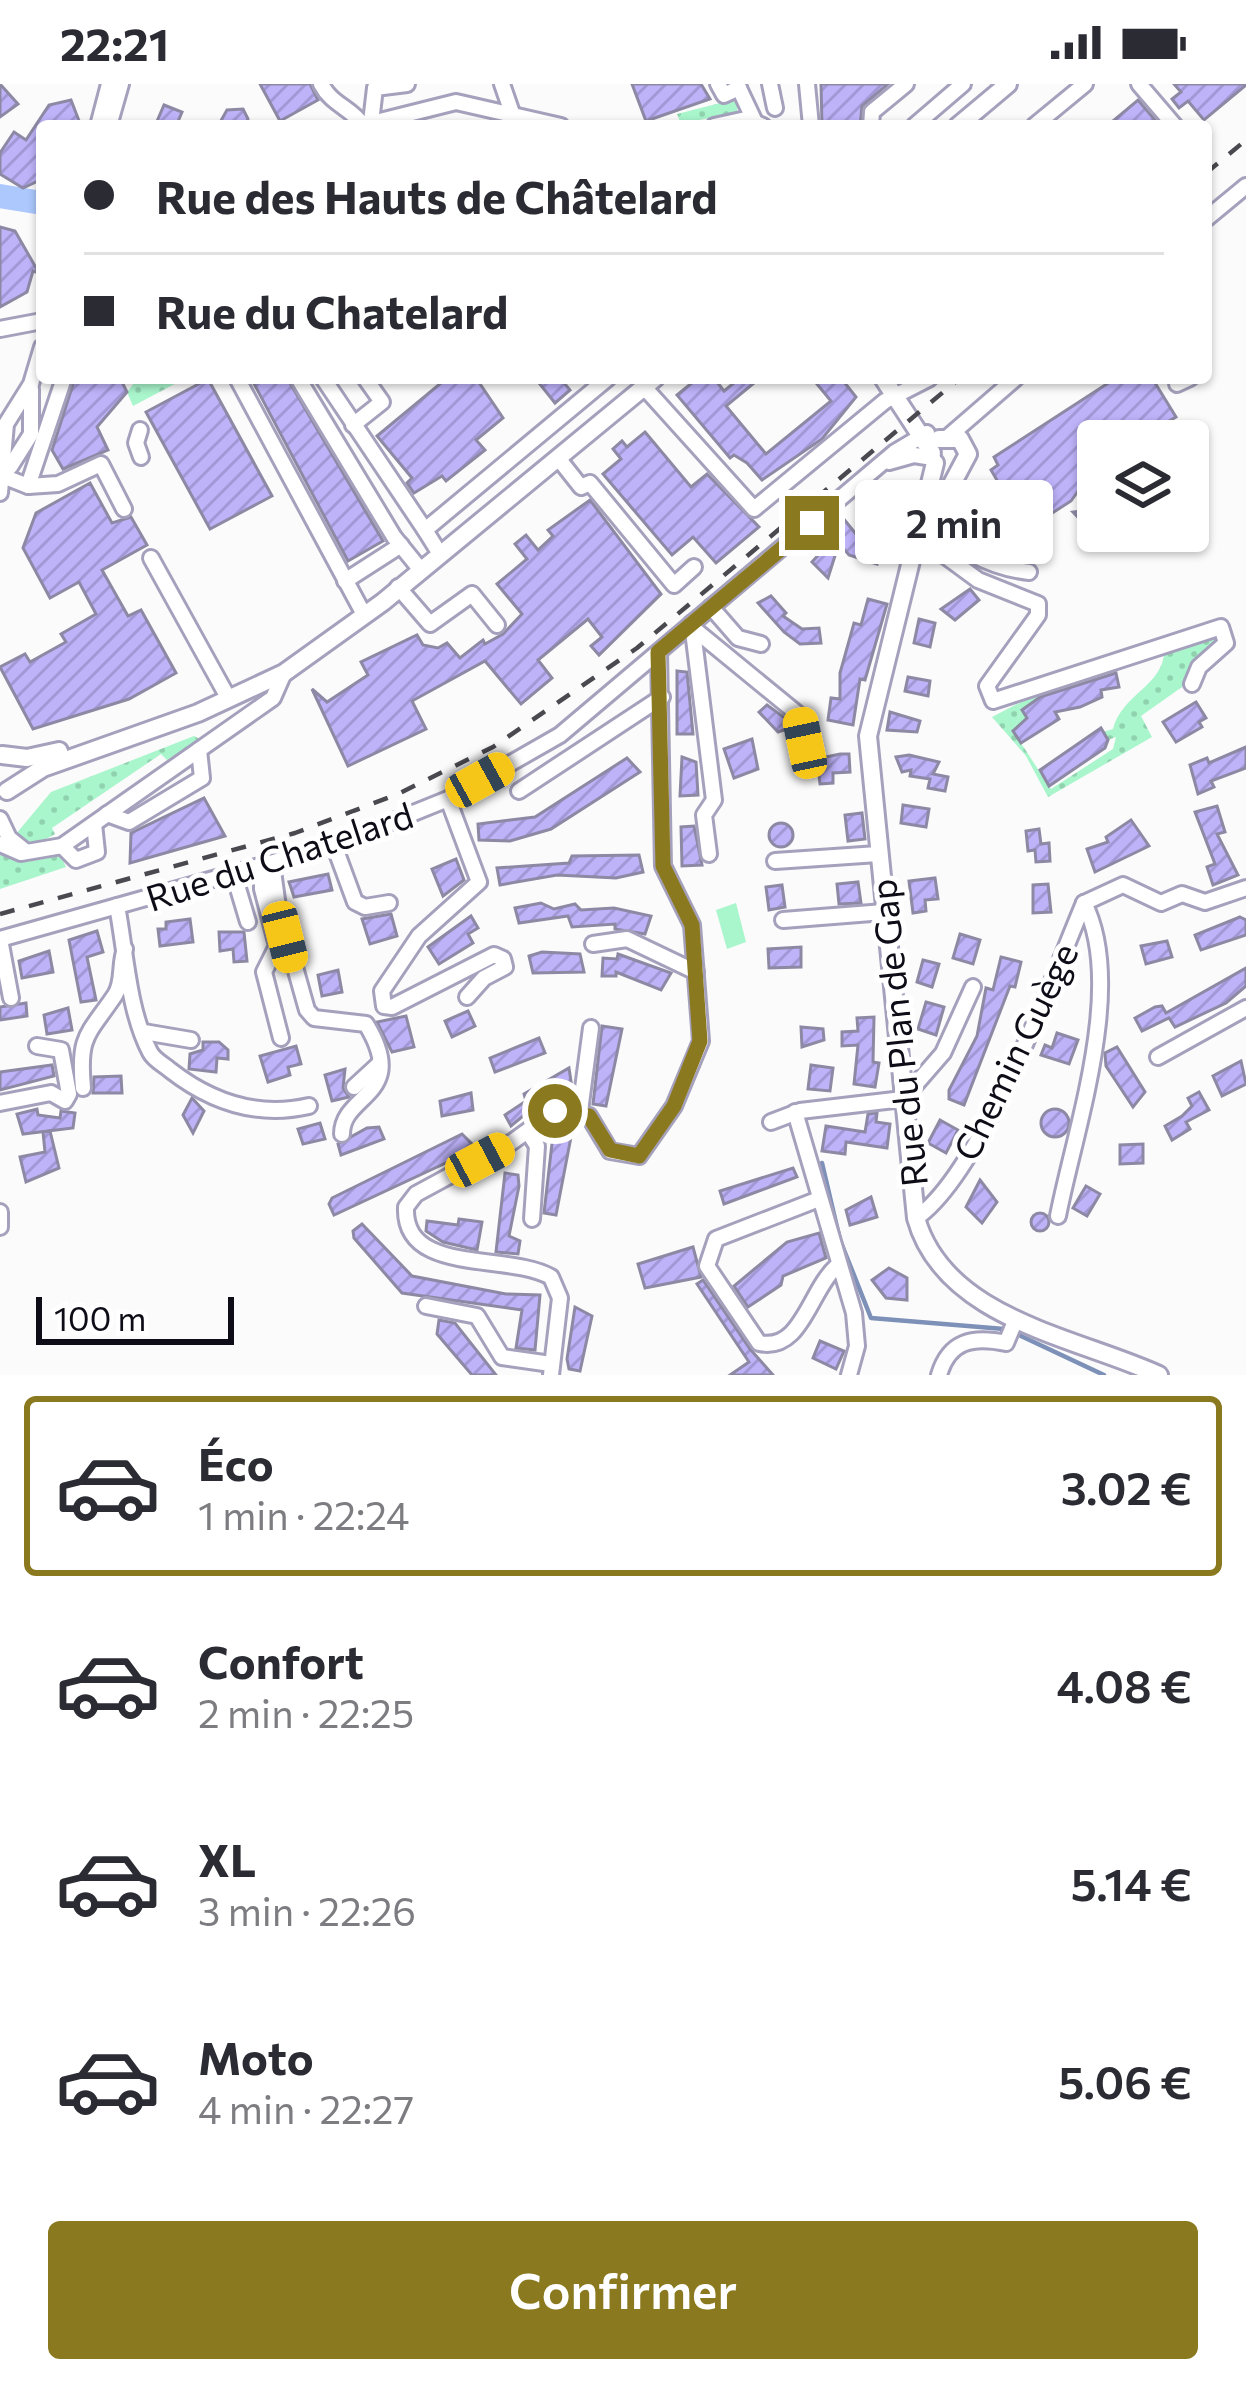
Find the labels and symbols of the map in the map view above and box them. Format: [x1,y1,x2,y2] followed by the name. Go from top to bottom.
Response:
[854,481,1052,565] callout: 2 min
[785,496,839,550] route end
[780,704,830,782] car
[440,747,520,813] car
[140,791,418,919] street label: Rue du Chatelard
[859,877,935,1189] street label: Rue du Plan de Gap
[259,898,311,976] car
[942,935,1086,1167] street label: Chemin Guège
[528,1084,582,1138] route start
[440,1127,520,1193] car
[36,1291,234,1344] scale bar

